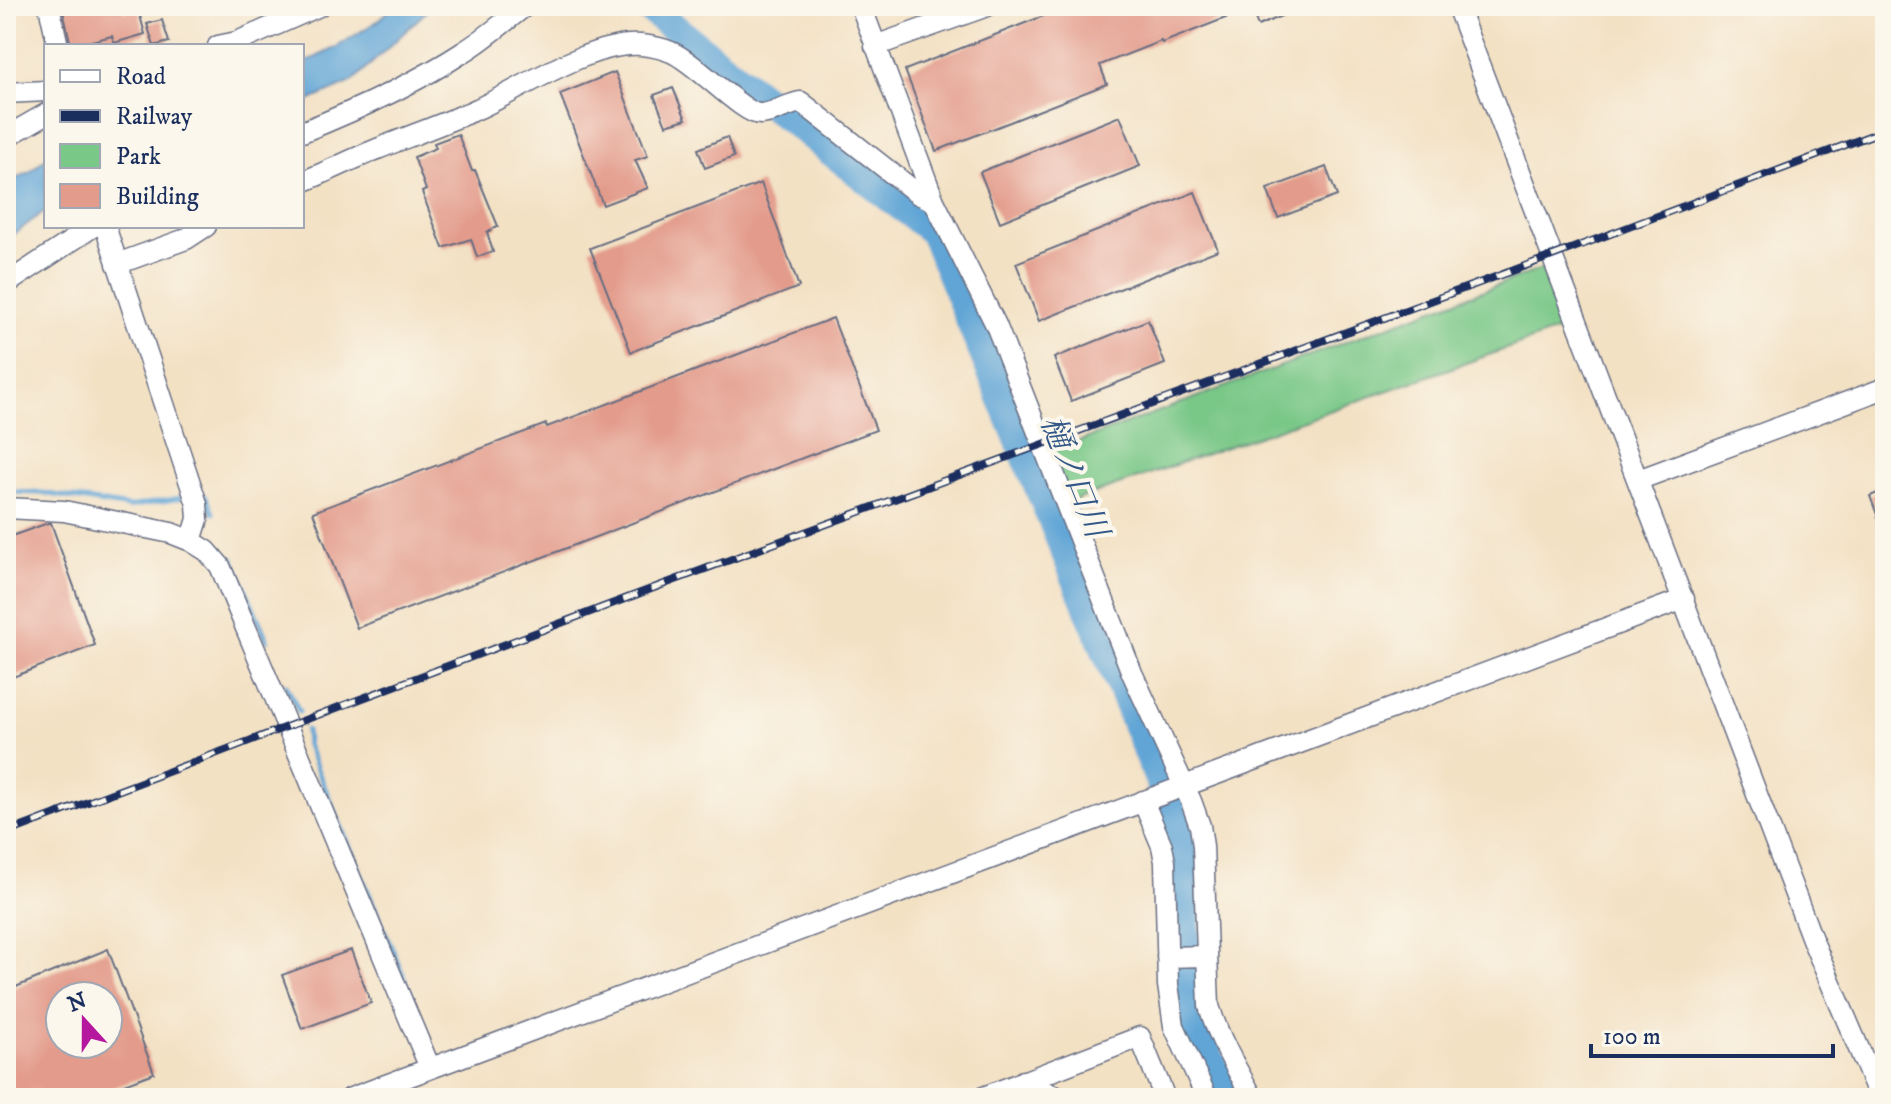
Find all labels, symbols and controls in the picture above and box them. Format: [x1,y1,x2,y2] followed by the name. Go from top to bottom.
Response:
[44,44,304,228] legend
[116,62,166,92] text: Road
[116,102,193,132] text: Railway
[116,142,161,172] text: Park
[116,182,199,212] text: Building
[1030,410,1117,547] water label: 樋ノ口川
[44,980,124,1060] north arrow
[64,987,91,1019] text: N
[1591,1008,1833,1058] scale bar
[1603,1022,1661,1052] text: 100 m

